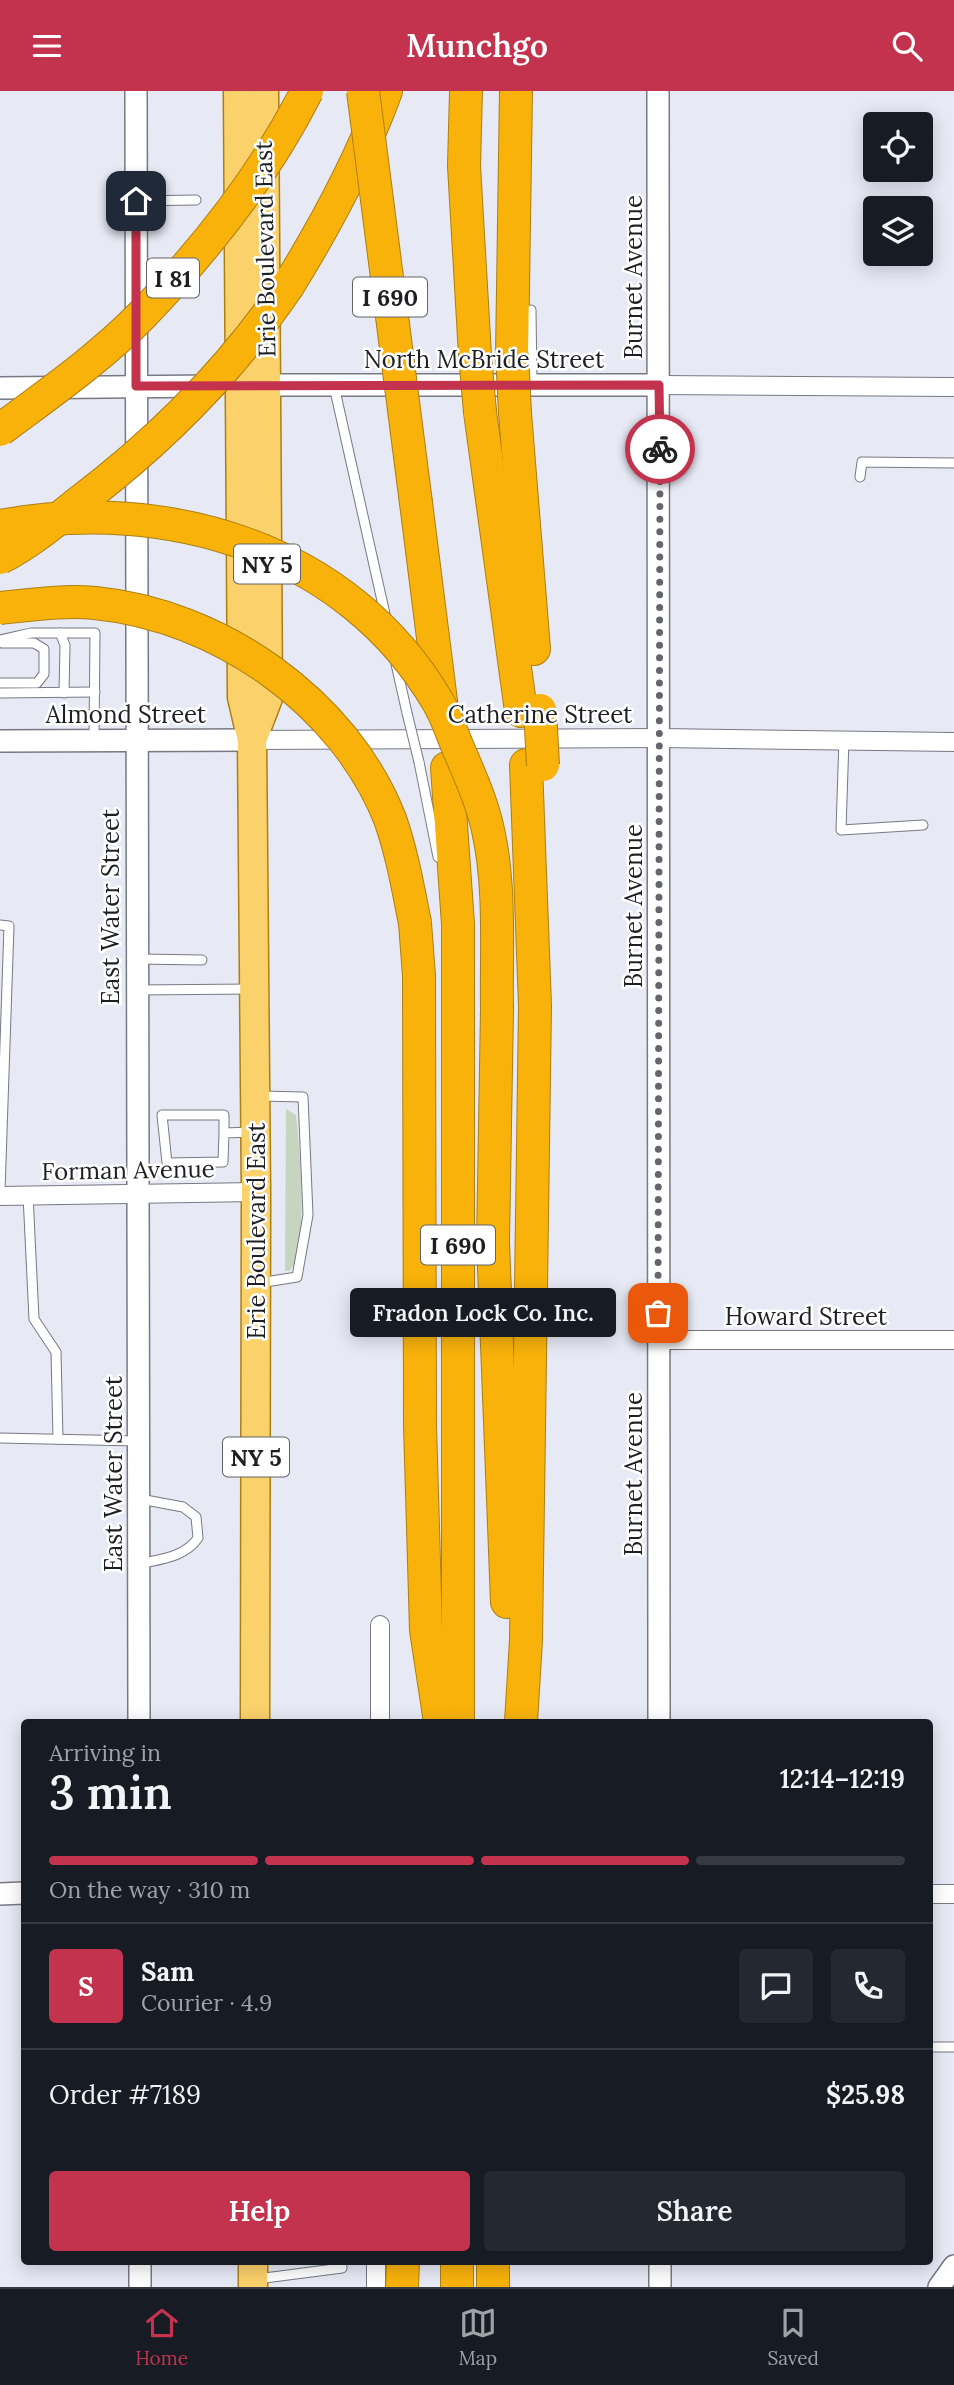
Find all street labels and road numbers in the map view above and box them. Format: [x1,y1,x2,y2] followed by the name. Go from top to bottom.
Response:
[248,140,282,358] street label: Erie Boulevard East
[618,195,649,359] street label: Burnet Avenue
[147,259,199,297] road number: I 81
[353,277,427,317] road number: I 690
[364,344,605,375] street label: North McBride Street
[234,544,300,583] road number: NY 5
[45,699,207,730] street label: Almond Street
[448,699,633,730] street label: Catherine Street
[95,808,126,1005] street label: East Water Street
[618,824,649,988] street label: Burnet Avenue
[241,1122,272,1339] street label: Erie Boulevard East
[41,1153,215,1187] street label: Forman Avenue
[421,1225,495,1265] road number: I 690
[725,1301,888,1332] street label: Howard Street
[98,1375,129,1572] street label: East Water Street
[618,1392,649,1556] street label: Burnet Avenue
[223,1437,289,1477] road number: NY 5

